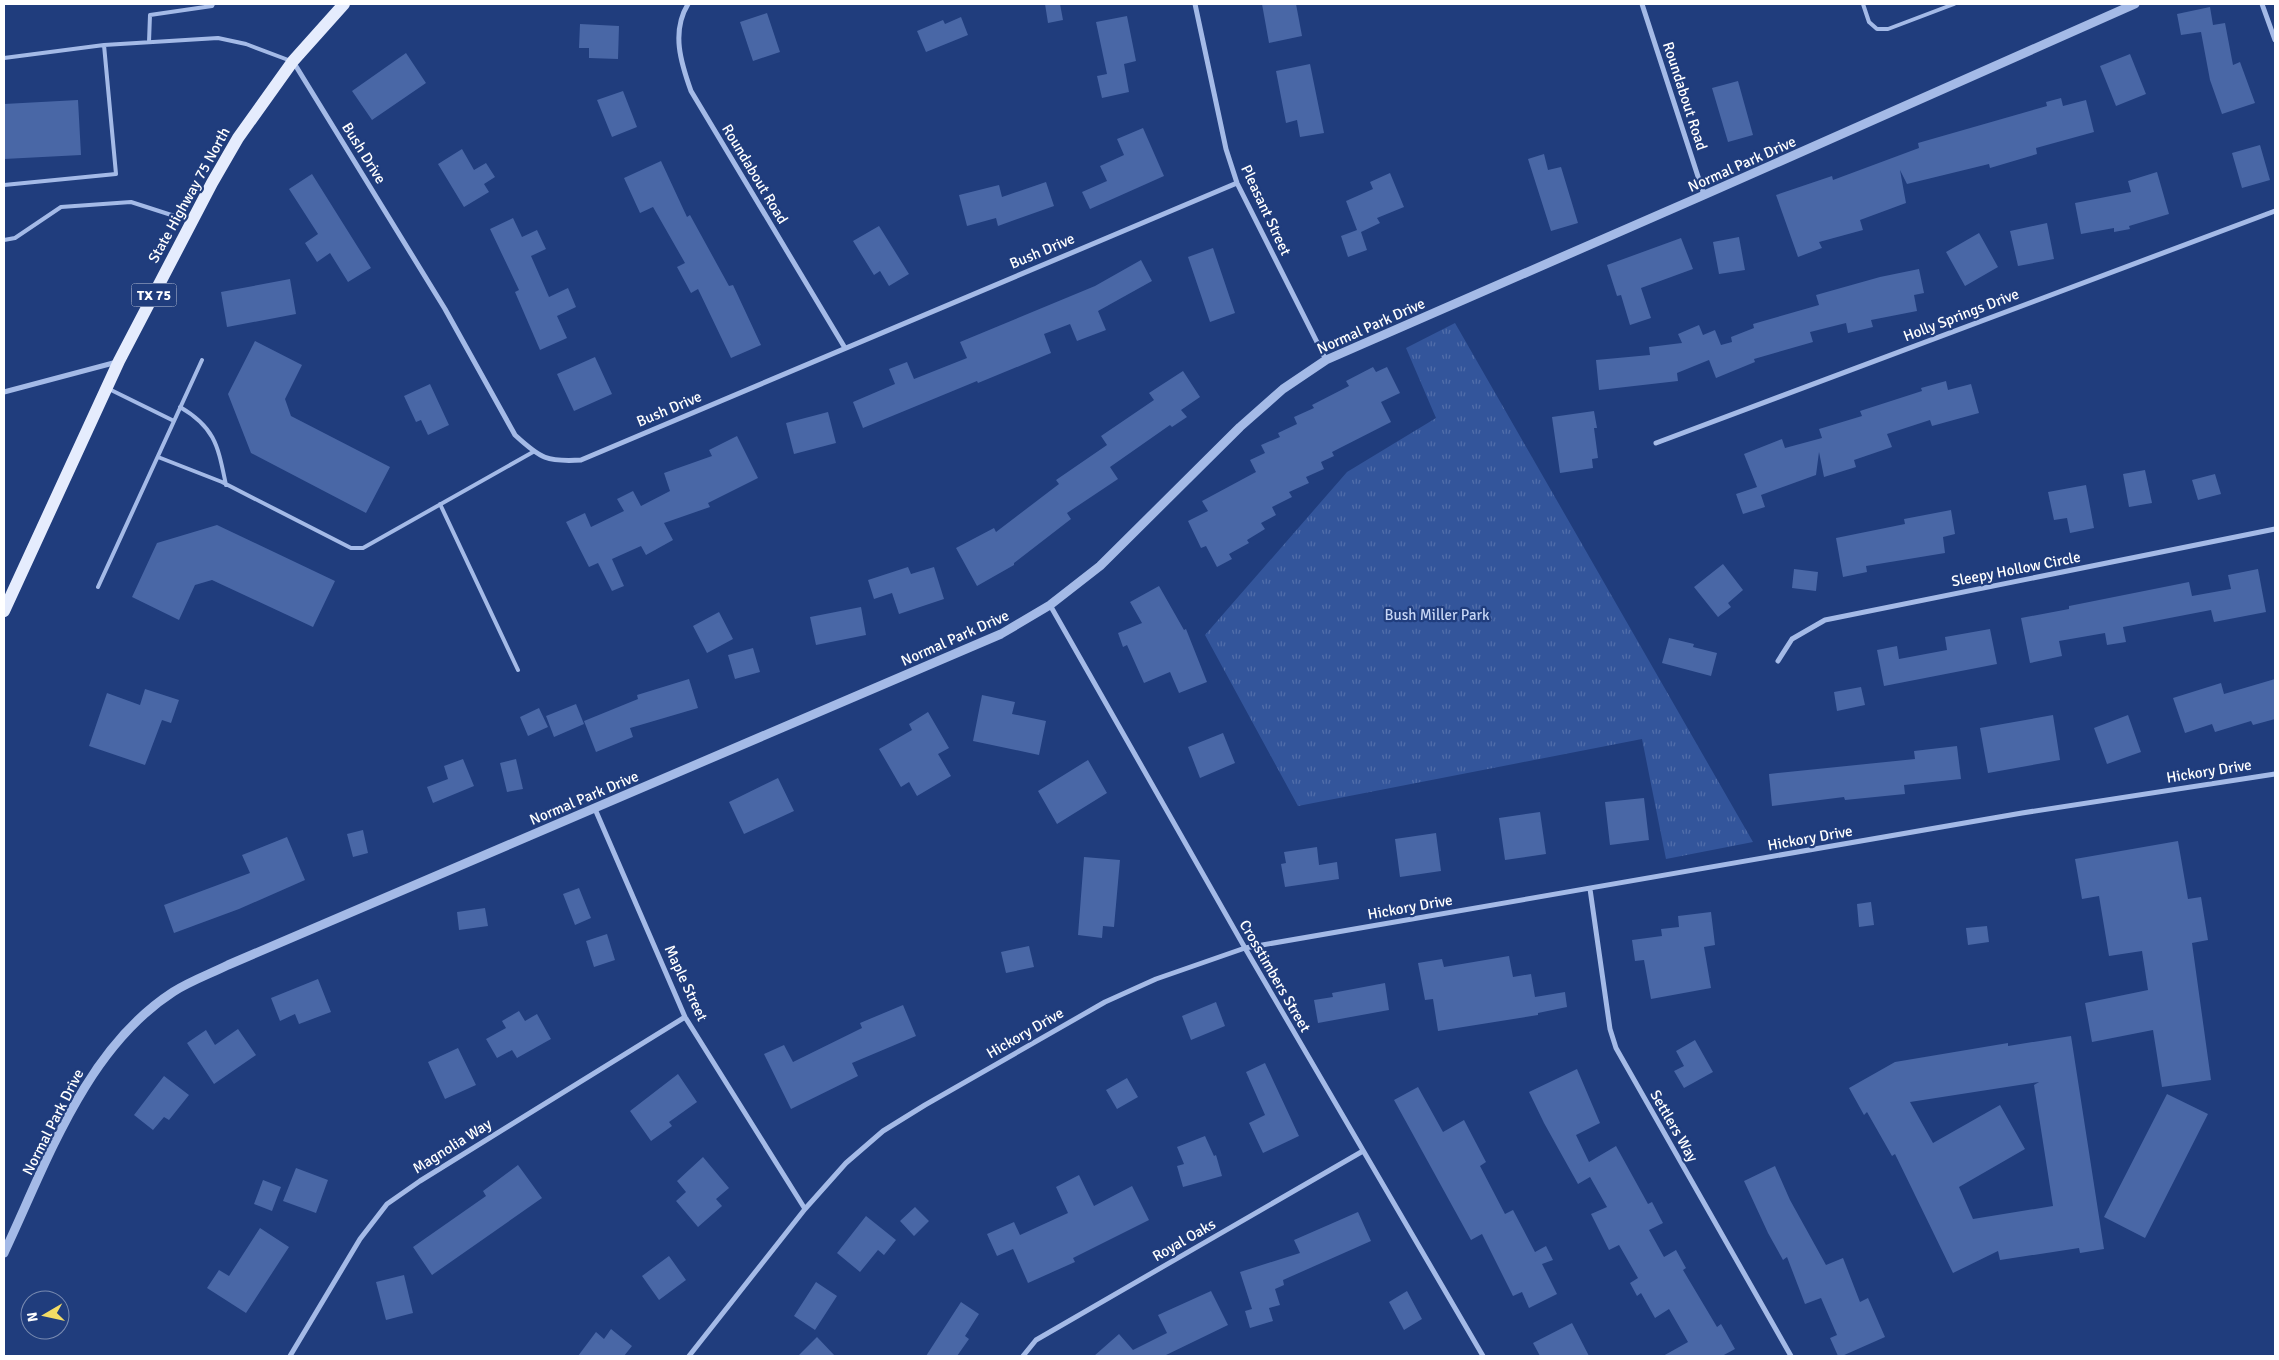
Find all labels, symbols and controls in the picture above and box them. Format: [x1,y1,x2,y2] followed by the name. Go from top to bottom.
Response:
[1659,39,1711,153] street label: Roundabout Road
[338,119,390,187] street label: Bush Drive
[718,121,792,227] street label: Roundabout Road
[144,124,234,266] street label: State Highway 75 North
[1685,132,1799,196] street label: Normal Park Drive
[1237,162,1295,258] street label: Pleasant Street
[1007,229,1077,273] street label: Bush Drive
[132,284,176,306] road number: TX 75
[1901,285,2021,345] street label: Holly Springs Drive
[1314,294,1428,358] street label: Normal Park Drive
[634,387,704,431] street label: Bush Drive
[1950,548,2082,590] street label: Sleepy Hollow Circle
[898,606,1012,670] street label: Normal Park Drive
[1384,606,1490,624] park label: Bush Miller Park
[2165,755,2253,787] street label: Hickory Drive
[527,767,641,829] street label: Normal Park Drive
[1766,822,1854,854] street label: Hickory Drive
[1366,891,1454,923] street label: Hickory Drive
[1236,917,1314,1035] street label: Crosstimbers Street
[661,942,711,1024] street label: Maple Street
[983,1004,1067,1062] street label: Hickory Drive
[19,1066,87,1178] street label: Normal Park Drive
[1646,1087,1702,1165] street label: Settlers Way
[409,1115,495,1177] street label: Magnolia Way
[1149,1215,1219,1265] street label: Royal Oaks
[20,1290,70,1340] north arrow
[23,1311,42,1323] text: N

